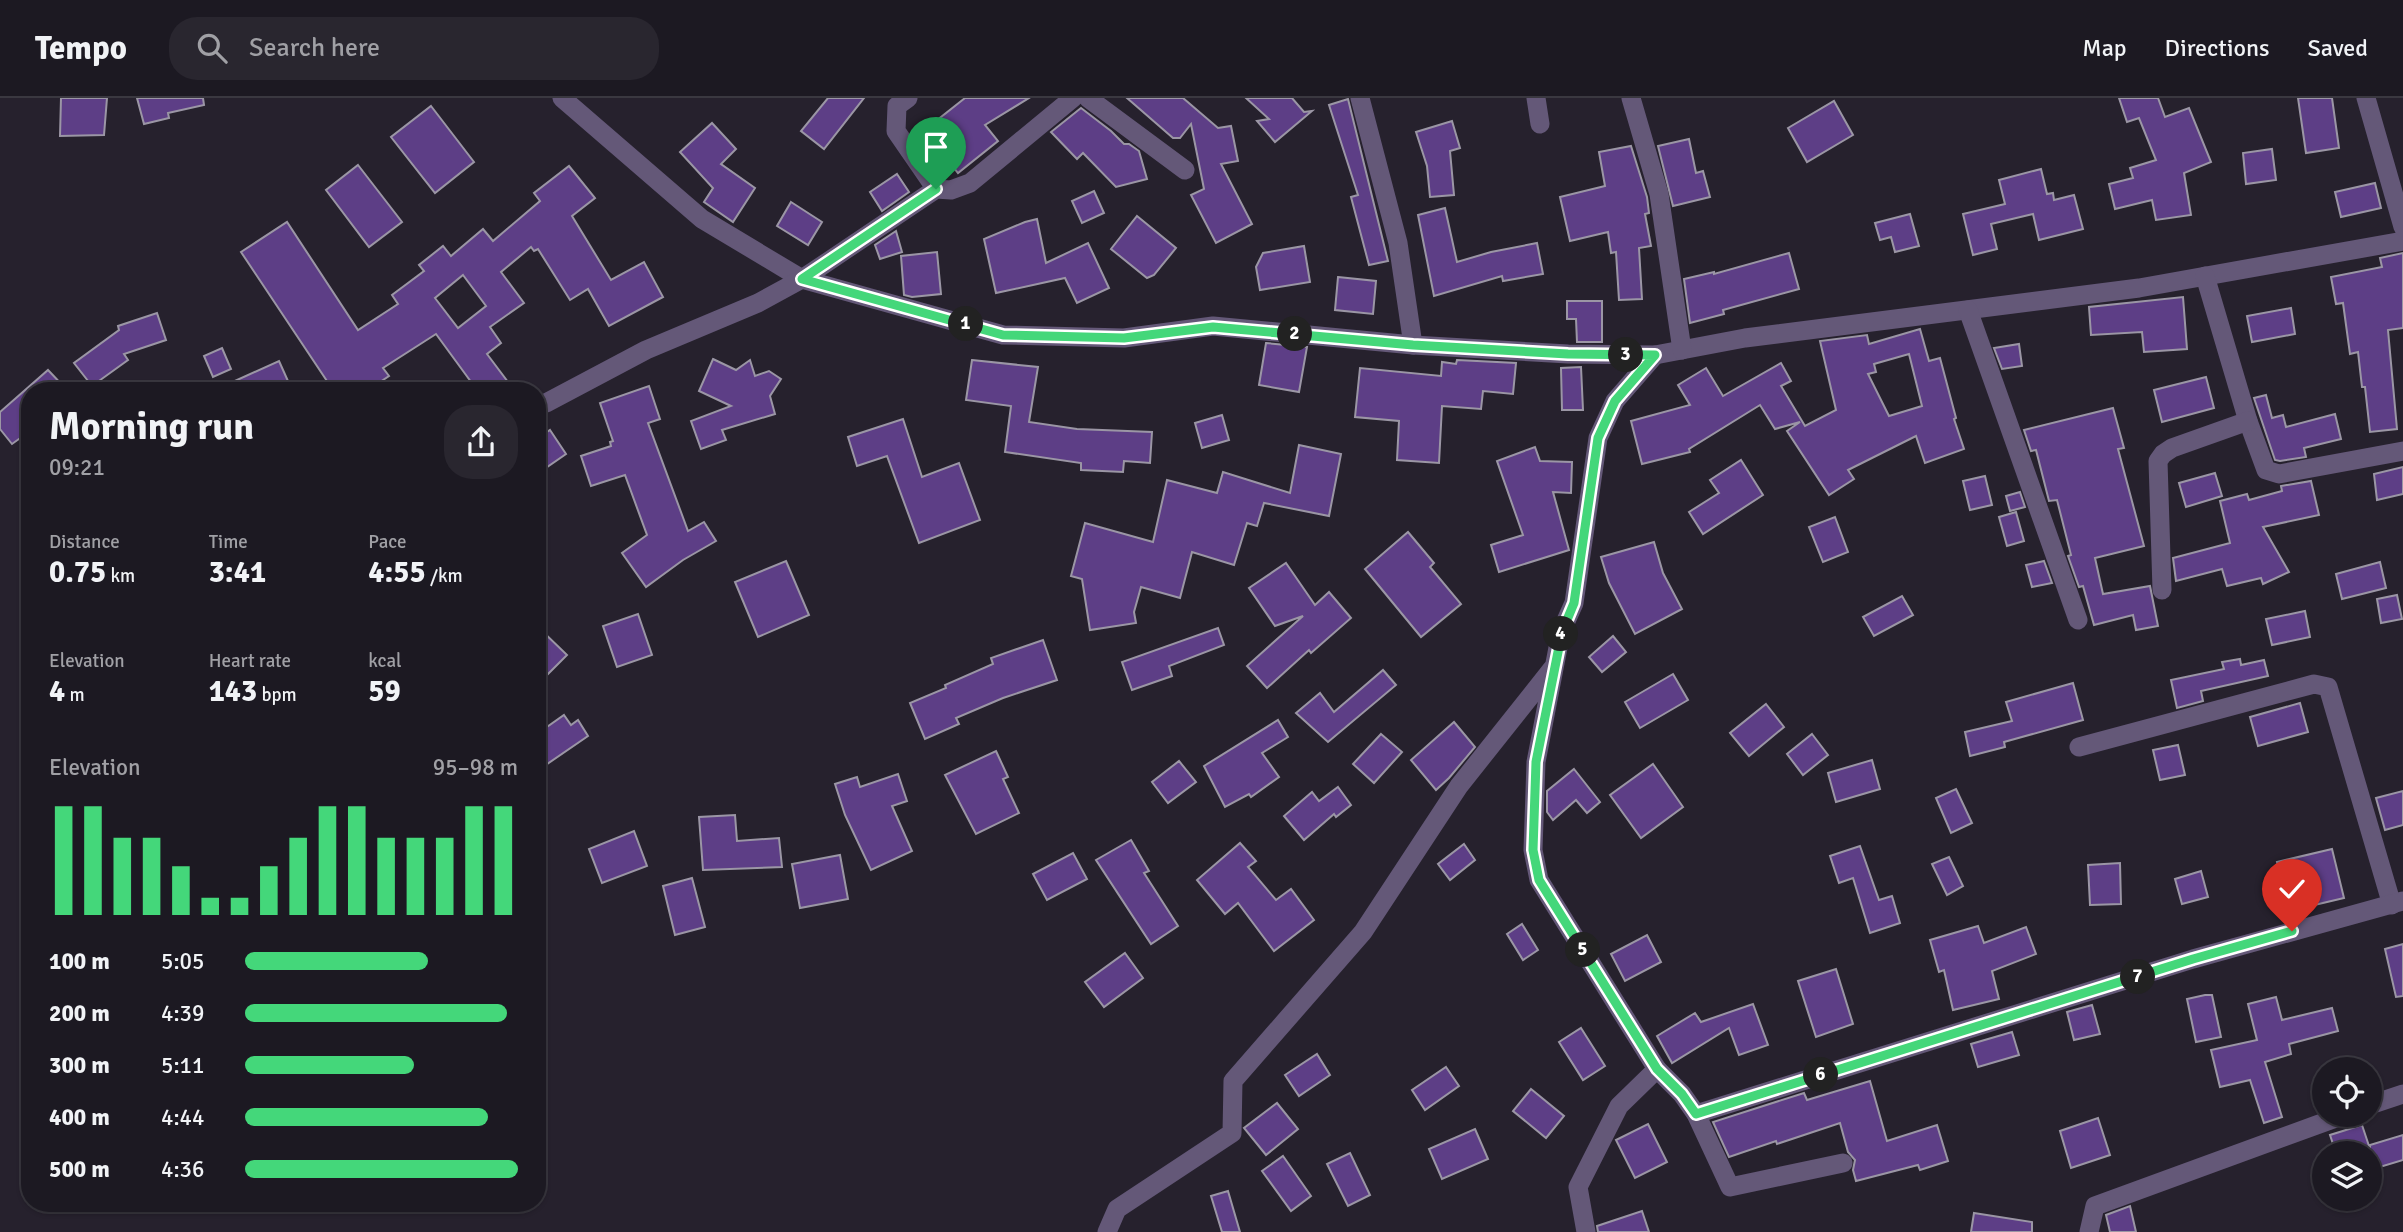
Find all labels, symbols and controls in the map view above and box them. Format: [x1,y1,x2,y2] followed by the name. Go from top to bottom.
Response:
[169,17,659,80] search box
[35,28,127,69] text: Tempo
[193,29,231,67] icon: search
[249,32,380,64] text: Search here
[2082,33,2127,63] text: Map
[2165,33,2270,63] text: Directions
[2308,33,2368,63] text: Saved
[906,117,966,189] pin
[917,128,955,166] icon: arrive
[948,306,984,342] pin: 1
[960,311,971,335] text: 1
[1278,316,1312,352] pin: 2
[1289,321,1300,345] text: 2
[1608,338,1644,372] pin: 3
[1620,342,1631,366] text: 3
[49,403,254,450] text: Morning run
[444,405,518,479] button: share
[49,453,105,482] text: 09:21
[49,530,120,554] text: Distance
[209,530,248,554] text: Time
[368,530,407,554] text: Pace
[49,554,106,591] text: 0.75
[209,554,266,591] text: 3:41
[368,554,426,591] text: 4:55
[106,564,135,588] text: km
[426,564,463,588] text: /km
[1544,616,1578,652] pin: 4
[1555,621,1566,645] text: 4
[49,649,125,673] text: Elevation
[209,649,291,673] text: Heart rate
[368,649,402,673] text: kcal
[49,673,65,710] text: 4
[209,673,257,710] text: 143
[368,673,401,710] text: 59
[65,683,85,707] text: m
[257,683,297,707] text: bpm
[49,753,141,782] text: Elevation
[433,753,518,782] text: 95–98 m
[2262,859,2322,931] pin
[2273,870,2311,908] icon: check
[1566,932,1600,968] pin: 5
[1577,937,1588,961] text: 5
[49,947,110,976] text: 100 m
[161,947,204,976] text: 5:05
[2120,960,2156,994] pin: 7
[2132,964,2143,988] text: 7
[49,999,110,1028] text: 200 m
[161,999,204,1028] text: 4:39
[49,1051,110,1080] text: 300 m
[161,1051,204,1080] text: 5:11
[2312,1057,2382,1211] map controls
[2312,1057,2382,1127] button: locate
[1804,1058,1839,1093] pin: 6
[1815,1062,1826,1086] text: 6
[49,1103,110,1132] text: 400 m
[161,1103,204,1132] text: 4:44
[2312,1141,2382,1211] button: layers
[49,1155,110,1184] text: 500 m
[161,1155,204,1184] text: 4:36

